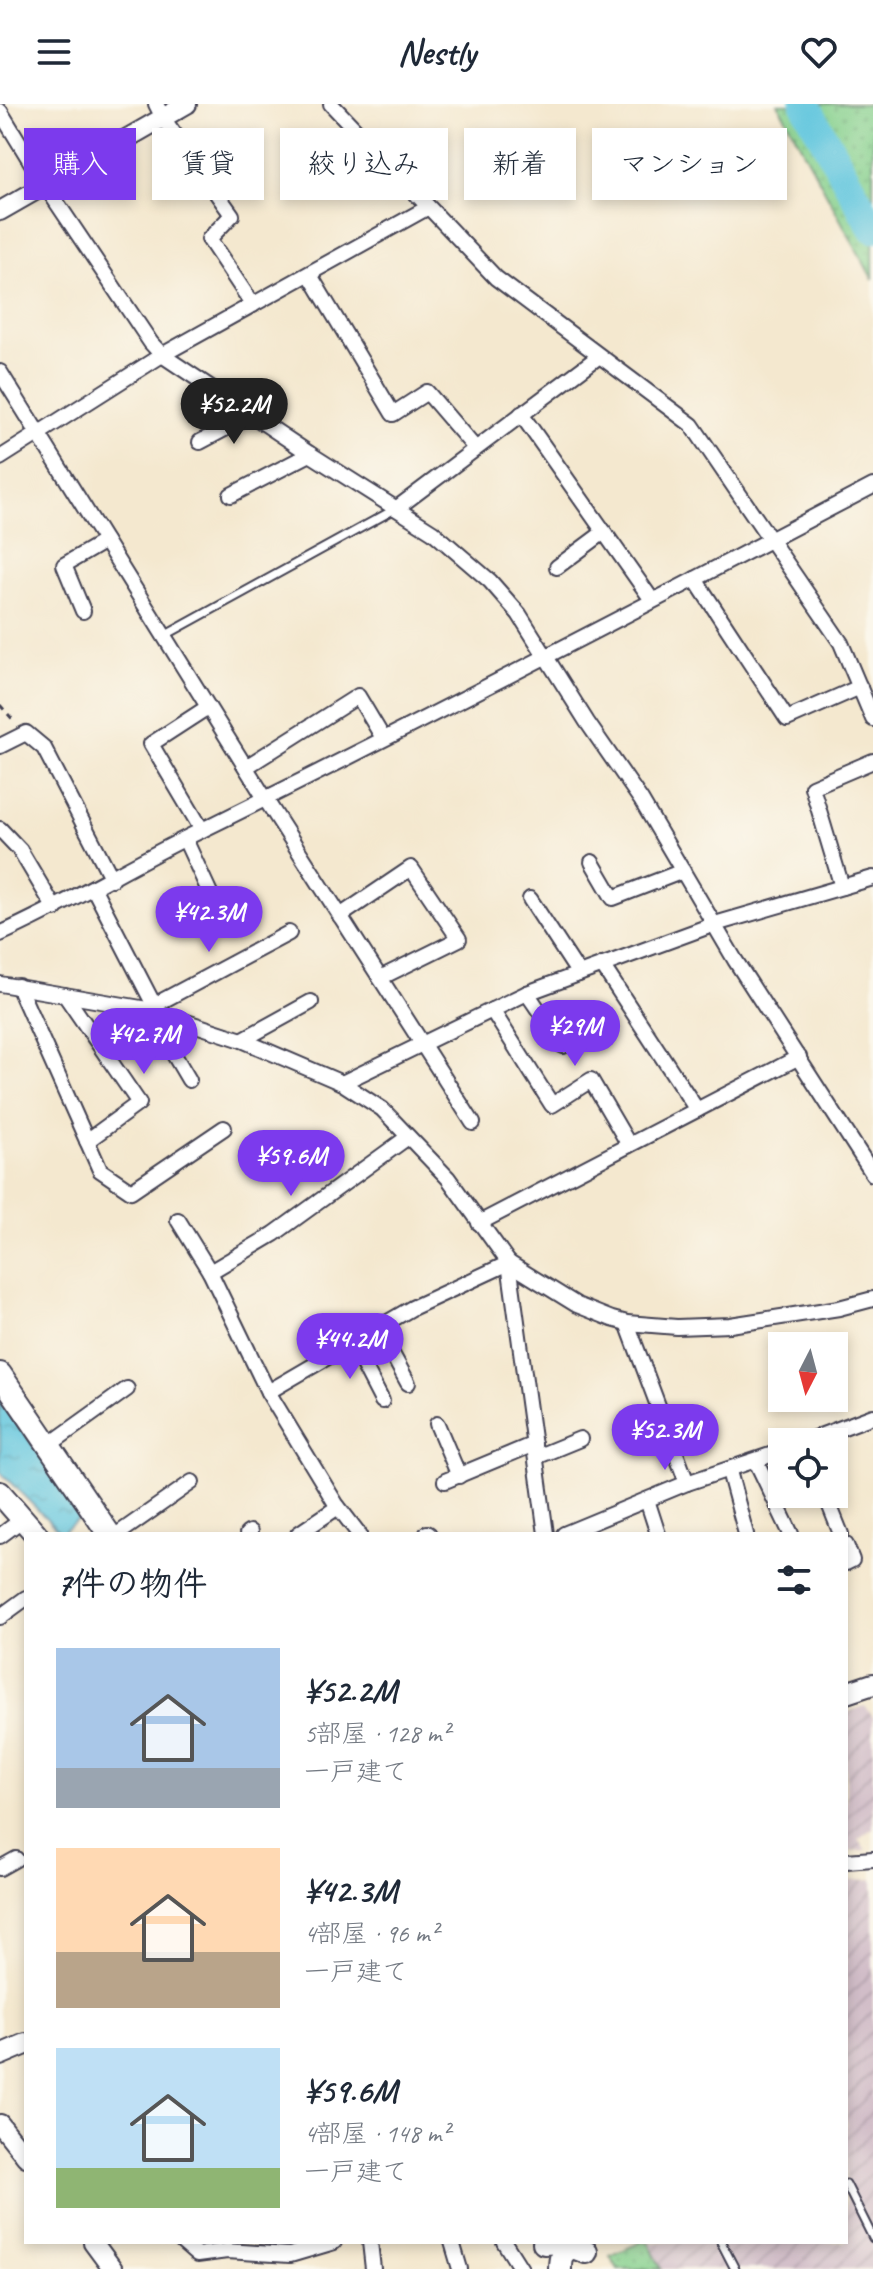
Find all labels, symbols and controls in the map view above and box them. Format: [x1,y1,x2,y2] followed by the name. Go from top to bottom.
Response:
[398,29,475,75] text: Nestly
[32,30,76,74] icon: menu
[797,30,841,74] icon: heart
[24,128,136,200] chip: 購入
[152,128,264,200] chip: 賃貸
[280,128,448,200] chip: 絞り込み
[464,128,576,200] chip: 新着
[592,128,787,200] chip: マンション
[169,378,299,446] pin: ¥52.2M
[199,387,269,420] text: ¥52.2M
[144,886,274,954] pin: ¥42.3M
[174,895,244,928] text: ¥42.3M
[528,1000,622,1068] pin: ¥29M
[79,1008,209,1076] pin: ¥42.7M
[548,1009,602,1042] text: ¥29M
[109,1017,179,1050] text: ¥42.7M
[226,1130,356,1198] pin: ¥59.6M
[256,1139,326,1172] text: ¥59.6M
[285,1313,415,1381] pin: ¥44.2M
[315,1322,385,1355] text: ¥44.2M
[768,1332,848,1412] north arrow
[768,1332,848,1508] map controls
[600,1404,730,1472] pin: ¥52.3M
[630,1413,700,1446] text: ¥52.3M
[768,1428,848,1508] button: locate
[772,1558,816,1602] icon: filters
[56,1562,207,1605] text: 7件の物件
[304,1669,396,1712] text: ¥52.2M
[120,1680,216,1776] icon: home
[304,1717,449,1750] text: 5部屋 · 128 m²
[304,1755,408,1788] text: 一戸建て
[304,1869,397,1912] text: ¥42.3M
[120,1880,216,1976] icon: home
[304,1917,438,1950] text: 4部屋 · 96 m²
[304,1955,408,1988] text: 一戸建て
[304,2069,396,2112] text: ¥59.6M
[120,2080,216,2176] icon: home
[304,2117,449,2150] text: 4部屋 · 148 m²
[304,2155,408,2188] text: 一戸建て

